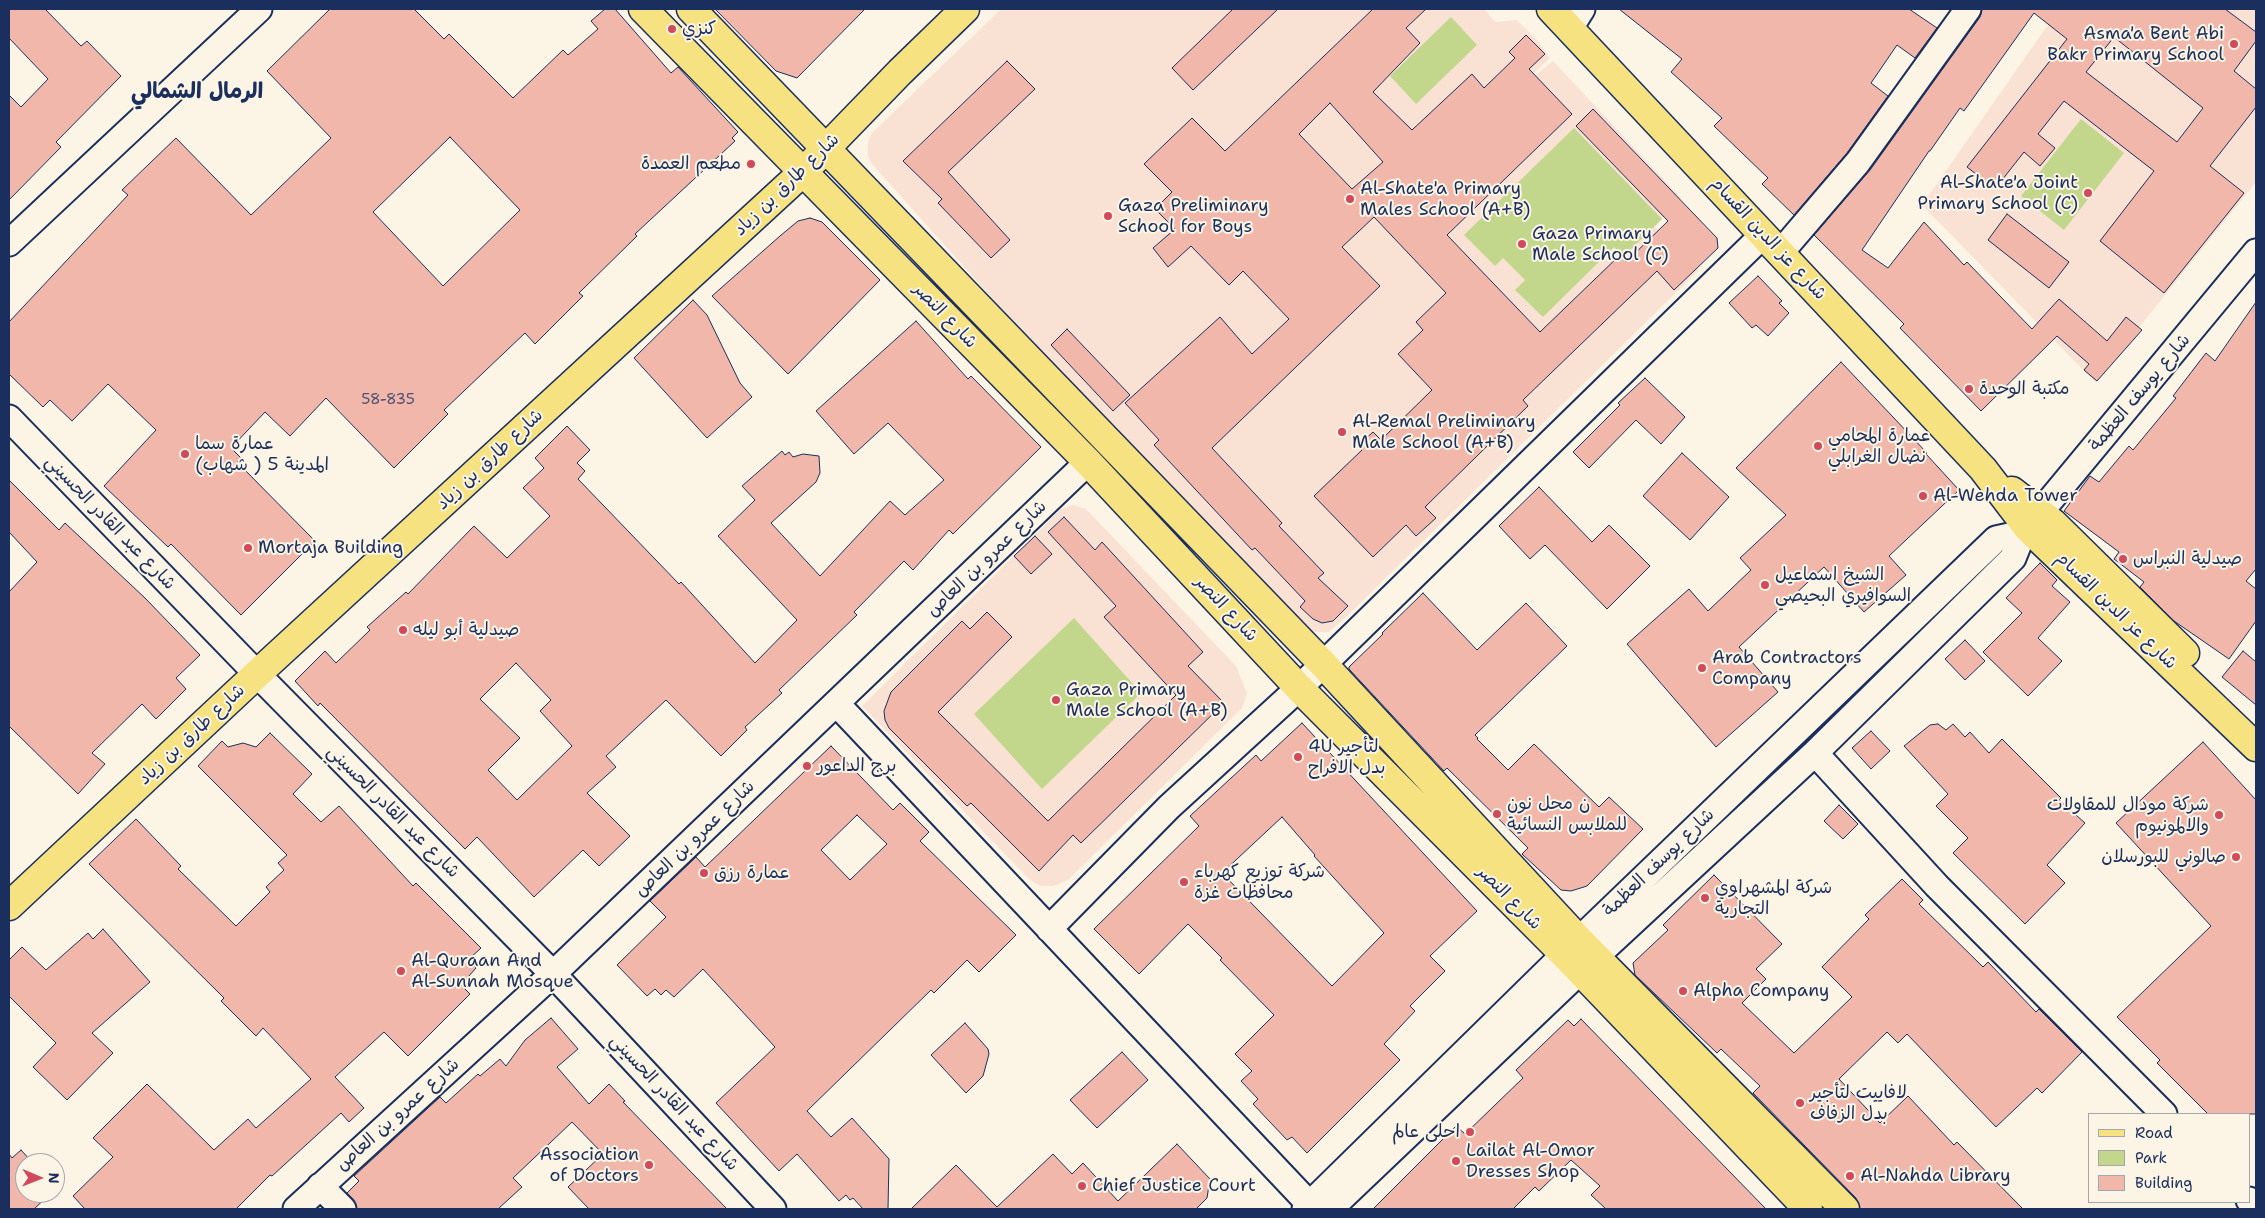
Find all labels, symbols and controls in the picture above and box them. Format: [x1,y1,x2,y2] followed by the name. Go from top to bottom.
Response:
[682,18,716,40] place label: كنزي
[666,23,678,35] marker: كنزي
[2047,23,2224,66] place label: Asma'a Bent Abi Bakr Primary School
[2228,38,2240,50] marker: Asma'a Bent Abi Bakr Primary School
[131,79,263,105] district label: الرمال الشمالي
[730,129,844,241] street label: شارع طارق بن زياد
[641,153,741,175] place label: مطعم العمدة
[745,158,757,170] marker: مطعم العمدة
[1918,172,2078,214] place label: Al-Shate'a Joint Primary School (C)
[1705,173,1831,305] street label: شارع عز الدين القسام
[1360,178,1530,220] place label: Al-Shate'a Primary Males School (A+B)
[2082,187,2094,199] marker: Al-Shate'a Joint Primary School (C)
[1344,193,1356,205] marker: Al-Shate'a Primary Males School (A+B)
[1118,195,1269,238] place label: Gaza Preliminary School for Boys
[1102,210,1114,222] marker: Gaza Preliminary School for Boys
[1532,223,1669,266] place label: Gaza Primary Male School (C)
[1516,238,1528,250] marker: Gaza Primary Male School (C)
[909,279,981,353] street label: شارع النصر
[2085,330,2195,456] street label: شارع يوسف العظمة
[1979,378,2070,400] place label: مكتبة الوحدة
[1963,383,1975,395] marker: مكتبة الوحدة
[361,391,415,409] house number: 58-835
[432,405,548,515] street label: شارع طارق بن زياد
[1352,411,1536,454] place label: Al-Remal Preliminary Male School (A+B)
[1828,425,1931,468] place label: عمارة المحامي نضال الغرابلي
[1336,426,1348,438] marker: Al-Remal Preliminary Male School (A+B)
[195,433,329,476] place label: عمارة سما المدينة 5 ( شهاب)
[1812,440,1824,452] marker: عمارة المحامي نضال الغرابلي
[179,448,191,460] marker: عمارة سما المدينة 5 ( شهاب)
[40,451,180,595] street label: شارع عبد القادر الحسيني
[1933,485,2078,507] place label: Al-Wehda Tower
[1917,490,1929,502] marker: Al-Wehda Tower
[922,496,1052,622] street label: شارع عمرو بن العاص
[258,537,403,559] place label: Mortaja Building
[242,542,254,554] marker: Mortaja Building
[2051,548,2181,674] street label: شارع عز الدين القسام
[2133,548,2242,570] place label: صيدلية النبراس
[2117,553,2129,565] marker: صيدلية النبراس
[1775,564,1911,606] place label: الشيخ اسماعيل السوافيري البحيصي
[1190,571,1262,647] street label: شارع النصر
[1759,579,1771,591] marker: الشيخ اسماعيل السوافيري البحيصي
[413,619,519,641] place label: صيدلية أبو ليله
[397,624,409,636] marker: صيدلية أبو ليله
[1712,647,1862,690] place label: Arab Contractors Company
[1696,662,1708,674] marker: Arab Contractors Company
[1066,679,1228,722] place label: Gaza Primary Male School (A+B)
[134,680,250,790] street label: شارع طارق بن زياد
[1050,694,1062,706] marker: Gaza Primary Male School (A+B)
[1308,736,1385,779] place label: 4U لتأجير بدل الافراح
[322,741,464,883] street label: شارع عبد القادر الحسيني
[1292,751,1304,763] marker: 4U لتأجير بدل الافراح
[817,755,896,777] place label: برج الداعور
[801,760,813,772] marker: برج الداعور
[630,776,760,902] street label: شارع عمرو بن العاص
[1507,793,1627,836] place label: ن محل نون للملابس النسائية
[2047,794,2209,836] place label: شركة مودال للمقاولات والالمونيوم
[1599,804,1719,922] street label: شارع يوسف العظمة
[1491,808,1503,820] marker: ن محل نون للملابس النسائية
[2213,809,2225,821] marker: شركة مودال للمقاولات والالمونيوم
[2101,846,2226,868] place label: صالوني للبورسلان
[2230,851,2242,863] marker: صالوني للبورسلان
[1194,861,1325,904] place label: شركة توزيع كهرباء محافظات غزة
[1472,861,1546,935] street label: شارع النصر
[714,862,790,884] place label: عمارة رزق
[698,867,710,879] marker: عمارة رزق
[1178,876,1190,888] marker: شركة توزيع كهرباء محافظات غزة
[1715,877,1832,920] place label: شركة المشهراوي التجارية
[1699,892,1711,904] marker: شركة المشهراوي التجارية
[411,950,574,992] place label: Al-Quraan And Al-Sunnah Mosque
[395,965,407,977] marker: Al-Quraan And Al-Sunnah Mosque
[1693,980,1829,1002] place label: Alpha Company
[1677,985,1689,997] marker: Alpha Company
[605,1030,743,1176] street label: شارع عبد القادر الحسيني
[332,1054,464,1176] street label: شارع عمرو بن العاص
[1810,1082,1907,1124] place label: لافاييت لتأجير بدل الزفاف
[1794,1097,1806,1109] marker: لافاييت لتأجير بدل الزفاف
[2088,1113,2250,1203] legend
[1392,1121,1460,1143] place label: احلى عالم
[2135,1123,2173,1143] text: Road
[1464,1126,1476,1138] marker: احلى عالم
[1466,1140,1595,1182] place label: Lailat Al-Omor Dresses Shop
[539,1144,639,1186] place label: Association of Doctors
[2135,1148,2167,1168] text: Park
[15,1153,65,1203] north arrow
[1450,1155,1462,1167] marker: Lailat Al-Omor Dresses Shop
[643,1159,655,1171] marker: Association of Doctors
[1860,1165,2011,1187] place label: Al-Nahda Library
[1844,1170,1856,1182] marker: Al-Nahda Library
[45,1173,63,1184] text: N
[2135,1173,2192,1193] text: Building
[1092,1175,1256,1197] place label: Chief Justice Court
[1076,1180,1088,1192] marker: Chief Justice Court

